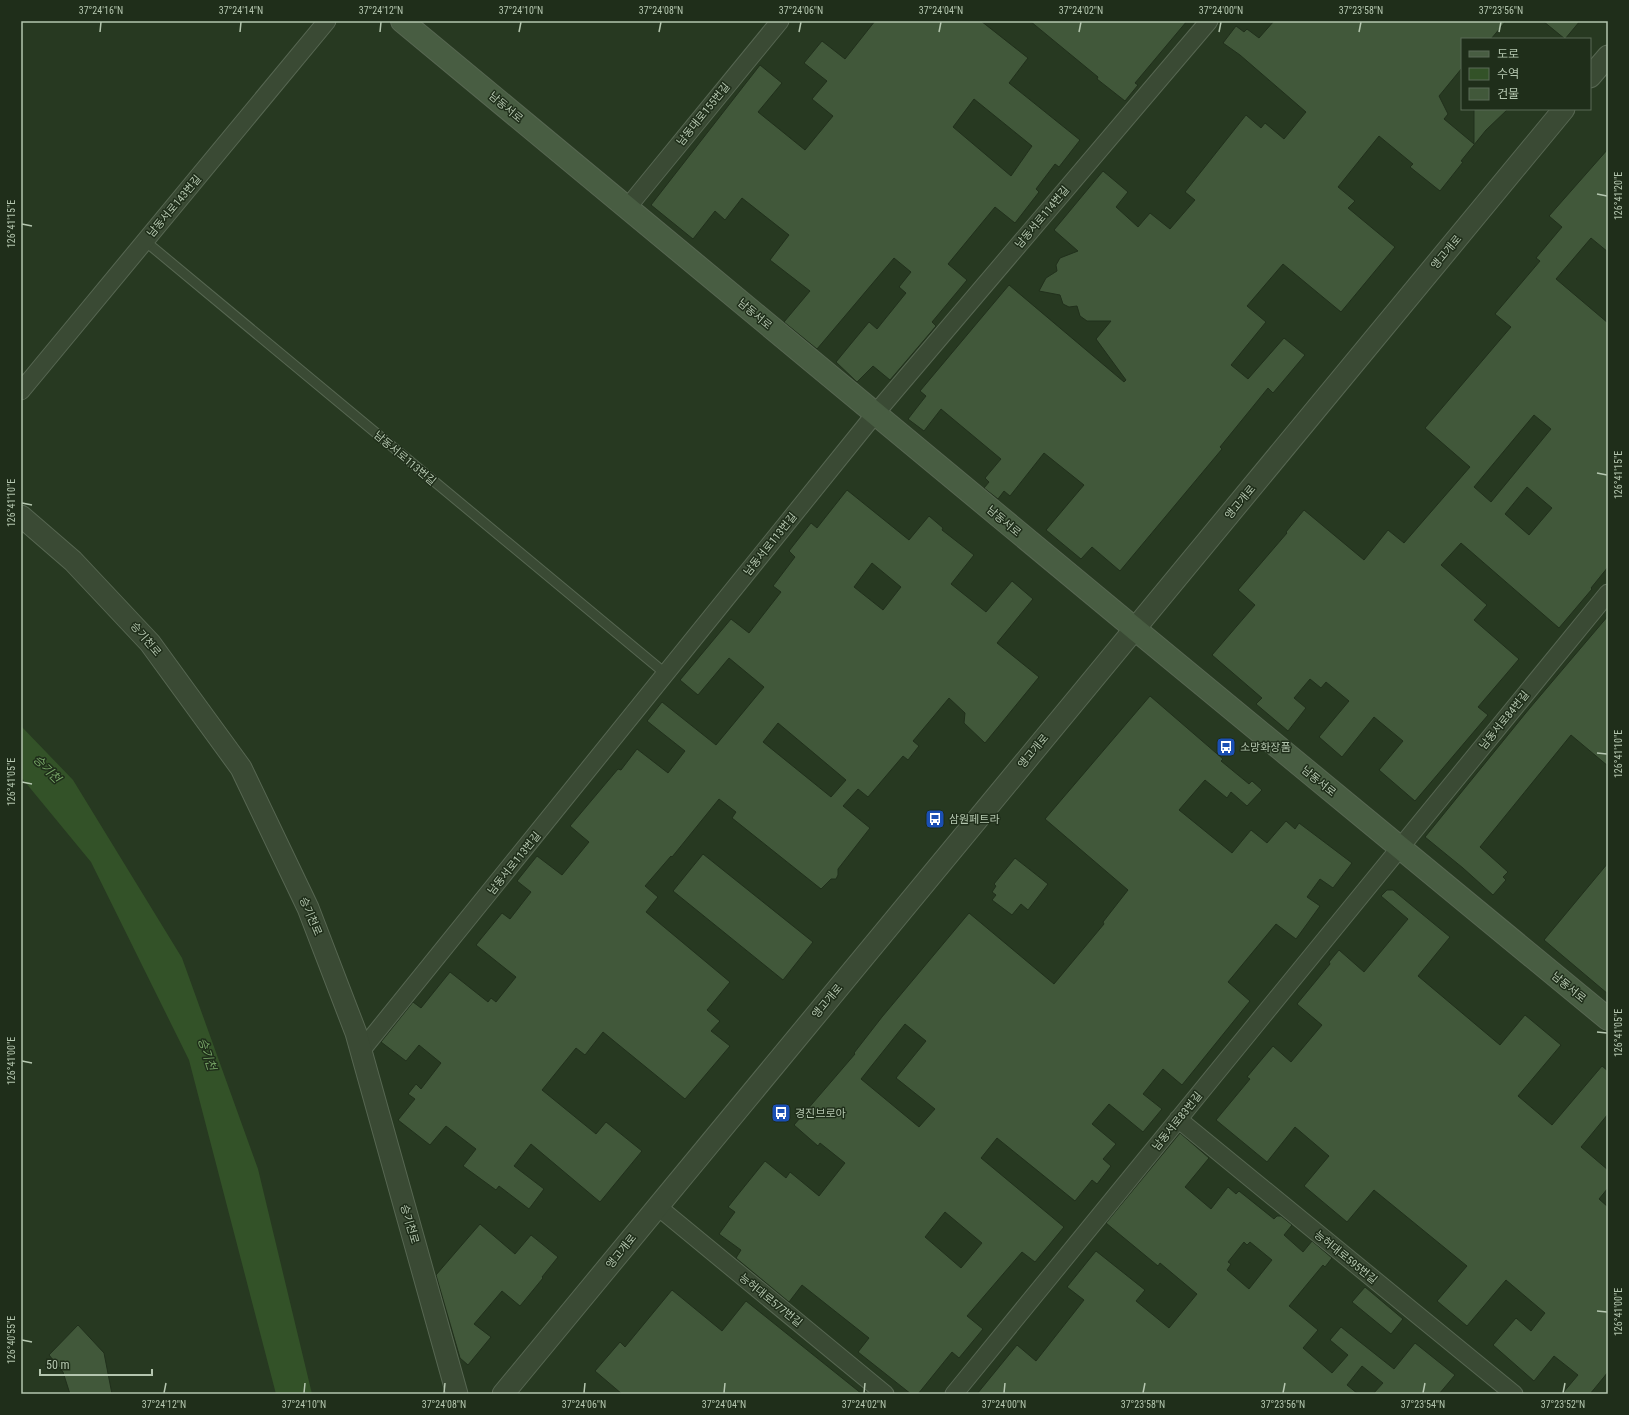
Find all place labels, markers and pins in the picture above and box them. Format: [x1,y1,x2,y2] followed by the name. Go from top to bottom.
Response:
[1215,736,1237,758] bus stop icon: 소망화장품
[1240,741,1291,754] place label: 소망화장품
[924,808,946,830] bus stop icon: 삼원페트라
[949,813,1000,826] place label: 삼원페트라
[770,1102,792,1124] bus stop icon: 경진브로아
[795,1107,846,1120] place label: 경진브로아

